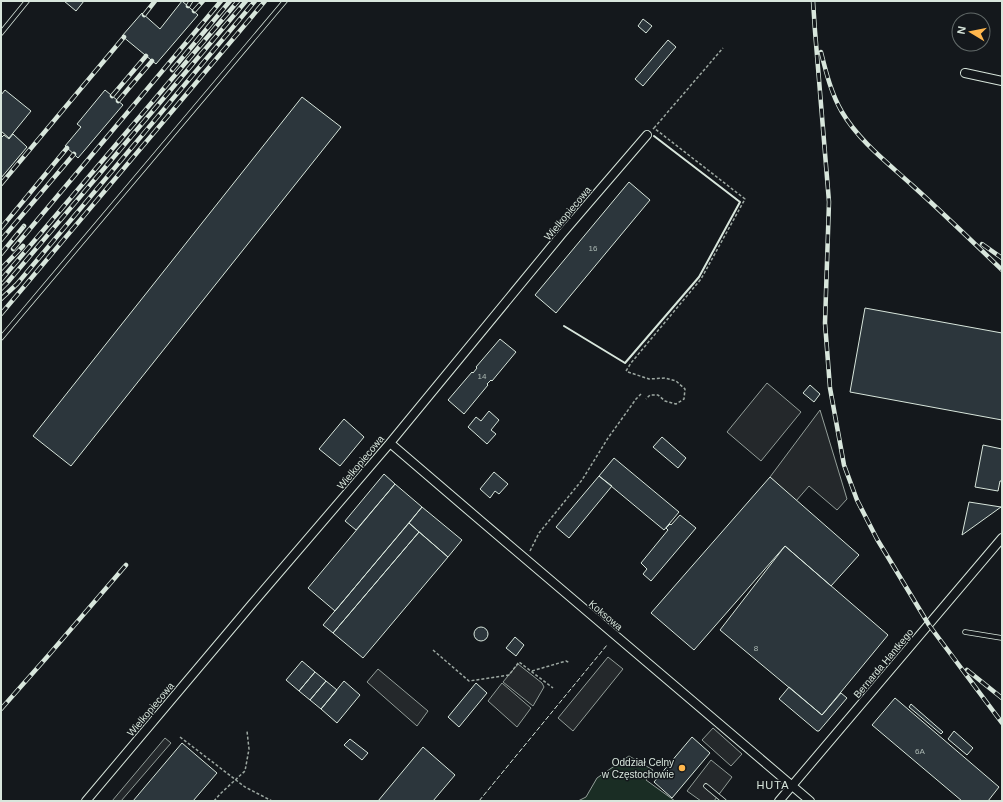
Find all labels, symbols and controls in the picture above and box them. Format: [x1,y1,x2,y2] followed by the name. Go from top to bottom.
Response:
[951,12,991,52] north arrow
[955,25,968,35] text: N
[542,184,593,242] street label: Wielkopiecowa
[589,244,598,253] house number: 16
[478,372,487,381] house number: 14
[335,433,386,491] street label: Wielkopiecowa
[587,598,625,633] street label: Koksowa
[851,626,916,700] street label: Bernarda Hantkego
[754,644,759,653] house number: 8
[125,680,176,738] street label: Wielkopiecowa
[915,747,926,756] house number: 6A
[601,757,674,780] place label: Oddział Celny w Częstochowie
[677,763,687,773] marker: Oddział Celny w Częstochowie
[756,779,790,791] district label: HUTA

